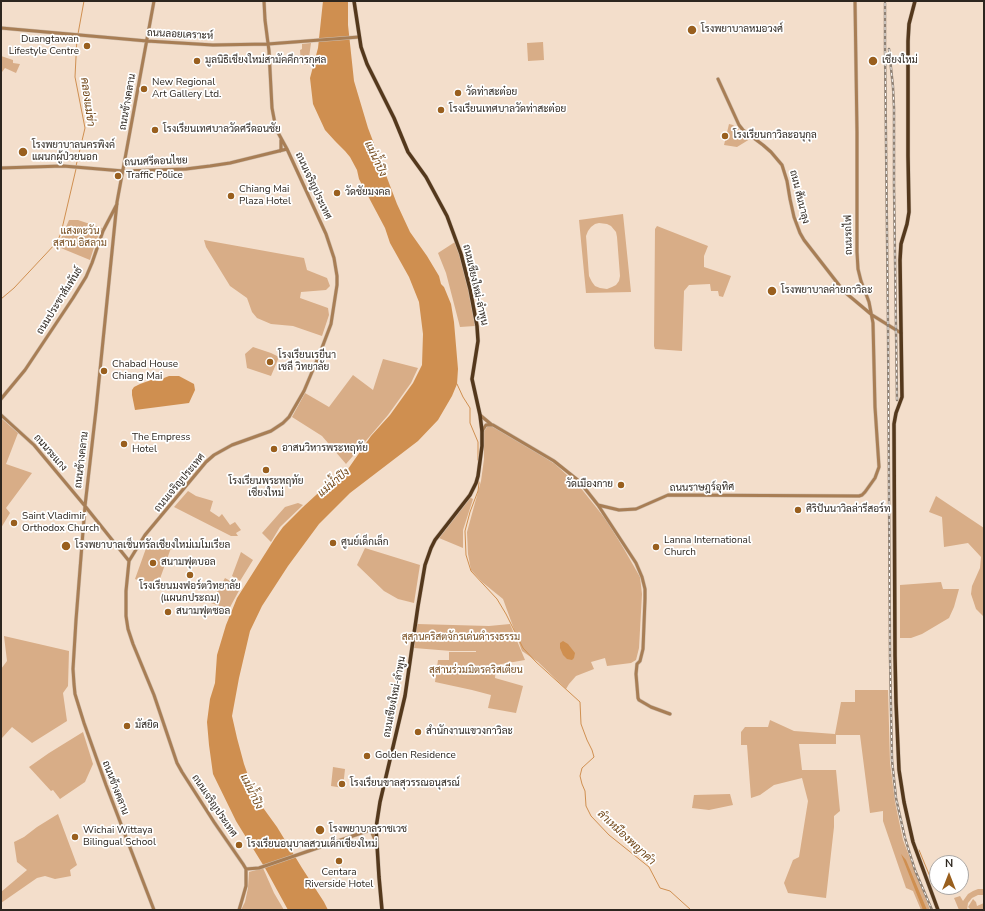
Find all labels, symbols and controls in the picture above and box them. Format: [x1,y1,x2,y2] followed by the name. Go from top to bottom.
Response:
[686,24,698,36] marker: โรงพยาบาลหมอวงศ์
[701,24,783,36] place label: โรงพยาบาลหมอวงศ์
[147,27,213,43] street label: ถนนลอยเคราะห์
[9,34,79,58] place label: Duangtawan Lifestyle Centre
[82,41,92,51] marker: Duangtawan Lifestyle Centre
[205,55,326,67] place label: มูลนิธิเชียงใหม่สามัคคีการกุศล
[867,55,879,67] marker: เชียงใหม่
[882,55,918,67] place label: เชียงใหม่
[192,56,202,66] marker: มูลนิธิเชียงใหม่สามัคคีการกุศล
[117,73,139,131] street label: ถนนช้างคลาน
[77,77,97,127] water label: คลองแม่ข่า
[152,77,221,100] place label: New Regional Art Gallery Ltd.
[139,84,149,94] marker: New Regional Art Gallery Ltd.
[466,87,517,99] place label: วัดท่าสะต๋อย
[453,88,463,98] marker: วัดท่าสะต๋อย
[449,104,566,116] place label: โรงเรียนเทศบาลวัดท่าสะต๋อย
[436,105,446,115] marker: โรงเรียนเทศบาลวัดท่าสะต๋อย
[163,124,281,136] place label: โรงเรียนเทศบาลวัดศรีดอนชัย
[150,125,160,135] marker: โรงเรียนเทศบาลวัดศรีดอนชัย
[733,130,817,142] place label: โรงเรียนกาวิละอนุกุล
[720,131,730,141] marker: โรงเรียนกาวิละอนุกุล
[361,139,389,179] water label: แม่น้ำปิง
[32,140,115,164] place label: โรงพยาบาลนครพิงค์ แผนกผู้ป่วยนอก
[17,146,29,158] marker: โรงพยาบาลนครพิงค์ แผนกผู้ป่วยนอก
[292,150,334,222] street label: ถนนเจริญประเทศ
[124,155,188,169] street label: ถนนศรีดอนไชย
[787,169,811,225] street label: ถนน สันนาลุง
[126,170,183,182] place label: Traffic Police
[113,171,123,181] marker: Traffic Police
[239,184,291,208] place label: Chiang Mai Plaza Hotel
[345,187,390,199] place label: วัดชัยมงคล
[332,188,342,198] marker: วัดชัยมงคล
[226,191,236,201] marker: Chiang Mai Plaza Hotel
[843,215,855,255] street label: ถนนรถไฟ
[53,226,107,250] park label: แสงตะวัน สุสาน อิสลาม
[460,243,490,327] street label: ถนนเชียงใหม่-ลำพูน
[34,265,86,337] street label: ถนนประชาสัมพันธ์
[766,285,778,297] marker: โรงพยาบาลค่ายกาวิละ
[781,285,873,297] place label: โรงพยาบาลค่ายกาวิละ
[278,350,336,374] place label: โรงเรียนเรยีนา เชลี วิทยาลัย
[265,357,275,367] marker: โรงเรียนเรยีนา เชลี วิทยาลัย
[112,359,178,382] place label: Chabad House Chiang Mai
[99,366,109,376] marker: Chabad House Chiang Mai
[73,431,91,489] street label: ถนนช้างคลาน
[31,432,69,474] street label: ถนนระแกง
[132,432,190,456] place label: The Empress Hotel
[119,439,129,449] marker: The Empress Hotel
[282,443,368,455] place label: อาสนวิหารพระหฤทัย
[269,444,279,454] marker: อาสนวิหารพระหฤทัย
[152,451,208,515] street label: ถนนเจริญประเทศ
[261,465,271,475] marker: โรงเรียนพระหฤทัย เชียงใหม่
[315,466,353,500] water label: แม่น้ำปิง
[228,476,304,500] place label: โรงเรียนพระหฤทัย เชียงใหม่
[566,479,613,491] place label: วัดเมืองกาย
[616,480,626,490] marker: วัดเมืองกาย
[670,481,734,495] street label: ถนนราษฎร์อุทิศ
[806,504,890,516] place label: ศิริปันนาวิลล่ารีสอร์ท
[793,505,803,515] marker: ศิริปันนาวิลล่ารีสอร์ท
[22,511,99,534] place label: Saint Vladimir Orthodox Church
[9,518,19,528] marker: Saint Vladimir Orthodox Church
[664,535,751,558] place label: Lanna International Church
[341,537,389,549] place label: ศูนย์เด็กเล็ก
[328,538,338,548] marker: ศูนย์เด็กเล็ก
[60,540,72,552] marker: โรงพยาบาลเซ็นทรัลเชียงใหม่เมโมเรียล
[75,540,230,552] place label: โรงพยาบาลเซ็นทรัลเชียงใหม่เมโมเรียล
[651,542,661,552] marker: Lanna International Church
[161,557,216,569] place label: สนามฟุตบอล
[148,558,158,568] marker: สนามฟุตบอล
[185,570,195,580] marker: โรงเรียนมงฟอร์ตวิทยาลัย (แผนกประถม)
[139,581,241,604] place label: โรงเรียนมงฟอร์ตวิทยาลัย (แผนกประถม)
[176,606,230,618] place label: สนามฟุตซอล
[163,607,173,617] marker: สนามฟุตซอล
[402,632,520,644] park label: สุสานคริสตจักรเด่นดำรงธรรม
[381,655,409,739] street label: ถนนเชียงใหม่-ลำพูน
[429,665,523,677] park label: สุสานร่วมมิตรคริสเตียน
[135,720,159,732] place label: มัสยิด
[122,721,132,731] marker: มัสยิด
[426,726,513,738] place label: สำนักงานแขวงกาวิละ
[413,727,423,737] marker: สำนักงานแขวงกาวิละ
[375,750,456,762] place label: Golden Residence
[362,751,372,761] marker: Golden Residence
[99,759,131,817] street label: ถนนช้างคลาน
[189,772,239,840] street label: ถนนเจริญประเทศ
[237,772,265,812] water label: แม่น้ำปิง
[350,778,460,790] place label: โรงเรียนขาลสุวรรณอนุสรณ์
[337,779,347,789] marker: โรงเรียนขาลสุวรรณอนุสรณ์
[594,808,658,868] water label: ลำเหมืองพญาคำ
[314,824,326,836] marker: โรงพยาบาลราชเวช
[329,824,407,836] place label: โรงพยาบาลราชเวช
[83,825,156,848] place label: Wichai Wittaya Bilingual School
[70,832,80,842] marker: Wichai Wittaya Bilingual School
[247,839,377,851] place label: โรงเรียนอนุบาลสวนเด็กเชียงใหม่
[234,840,244,850] marker: โรงเรียนอนุบาลสวนเด็กเชียงใหม่
[929,855,969,895] north arrow
[334,856,344,866] marker: Centara Riverside Hotel
[945,856,953,871] text: N
[305,867,373,890] place label: Centara Riverside Hotel

